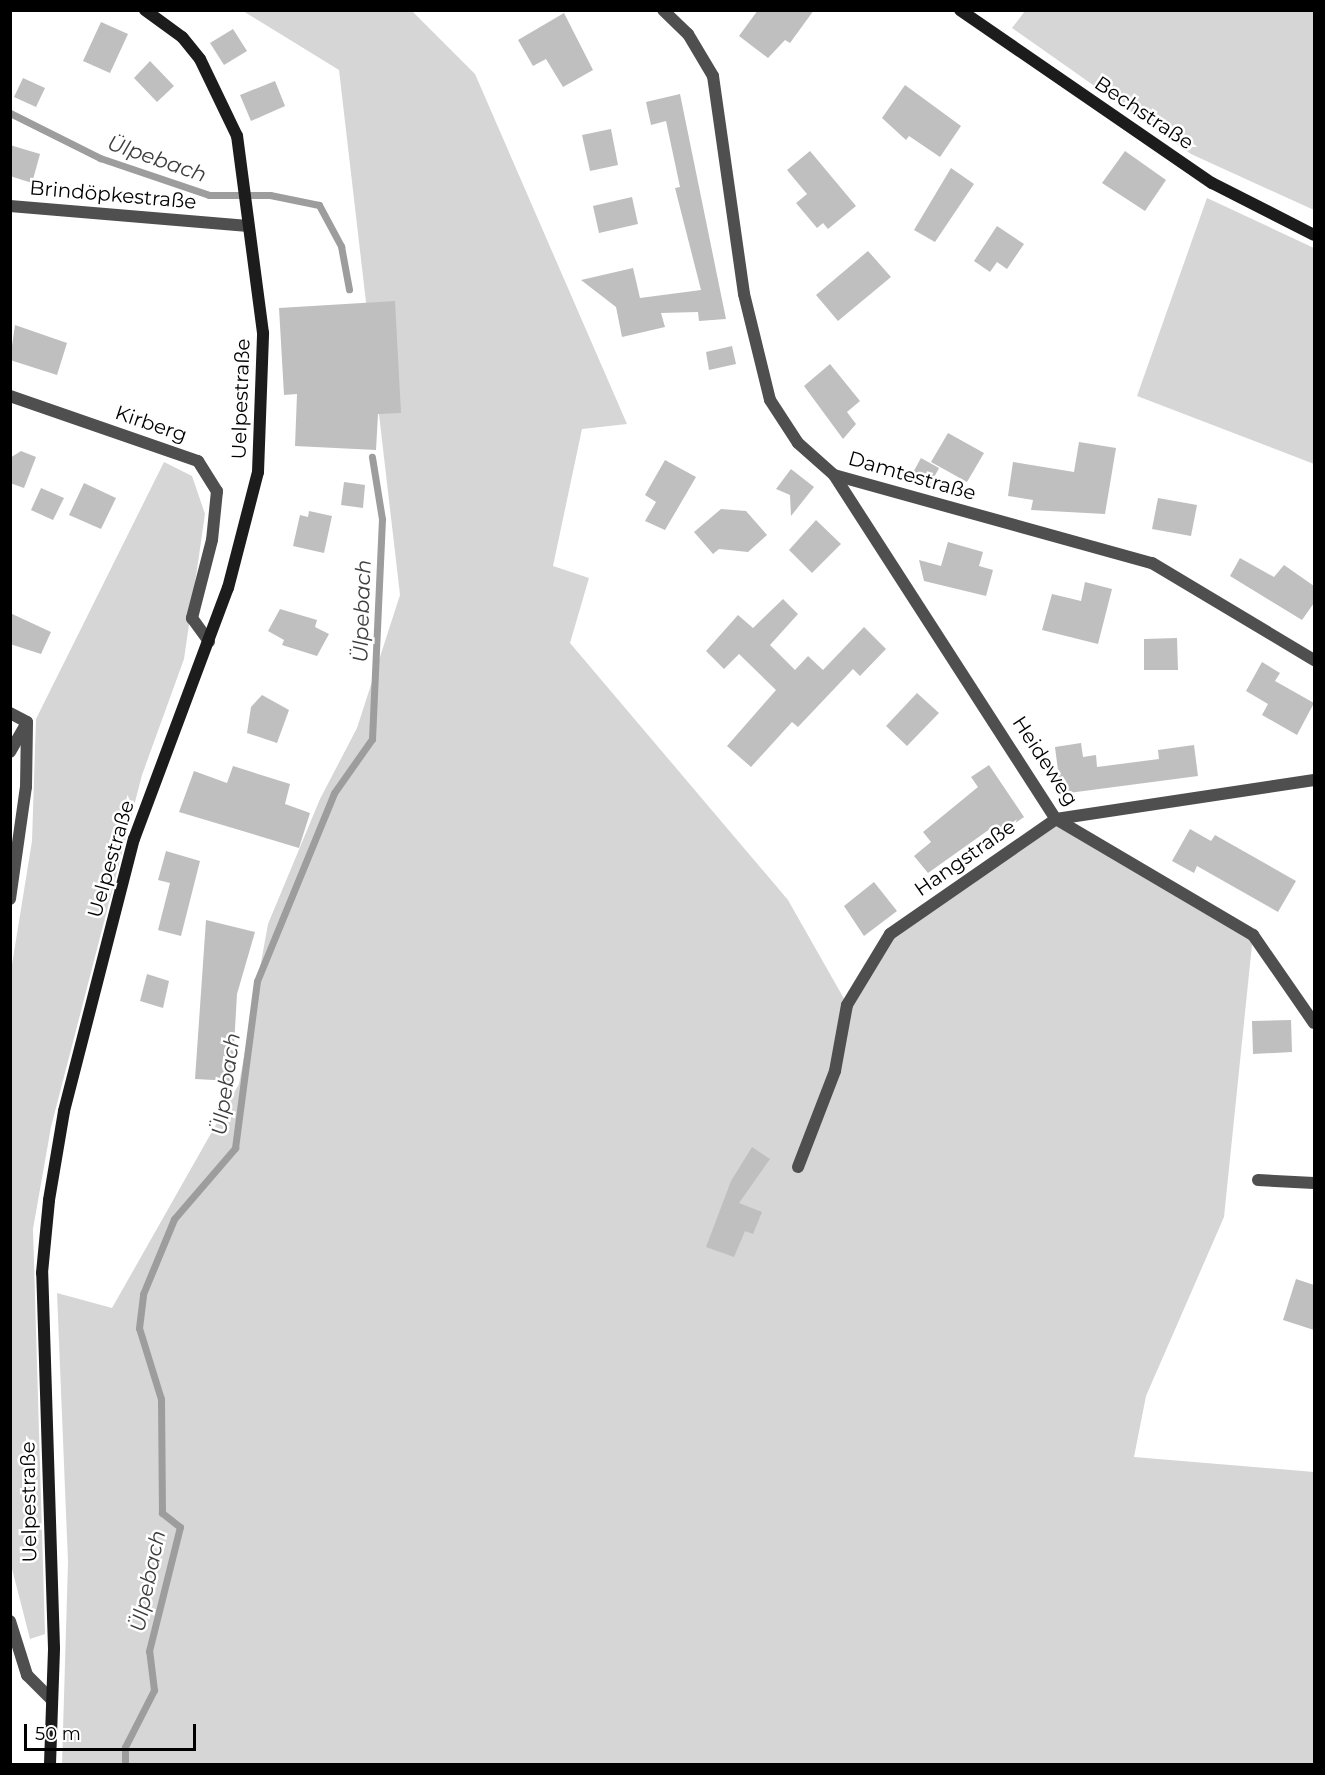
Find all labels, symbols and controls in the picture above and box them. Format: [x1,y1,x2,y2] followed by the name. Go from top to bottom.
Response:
[1090,71,1198,155] street label: Bechstraße
[104,130,210,188] water label: Ülpebach
[29,176,197,214] street label: Brindöpkestraße
[227,338,255,460] street label: Uelpestraße
[112,401,190,447] street label: Kirberg
[845,446,979,506] street label: Damtestraße
[348,559,376,663] water label: Ülpebach
[1007,712,1083,810] street label: Heideweg
[83,797,139,921] street label: Uelpestraße
[910,814,1020,902] street label: Hangstraße
[206,1031,246,1137] water label: Ülpebach
[16,1441,42,1563] street label: Uelpestraße
[125,1528,171,1634] water label: Ülpebach
[27,1712,200,1750] scale bar
[35,1723,81,1745] text: 50 m

